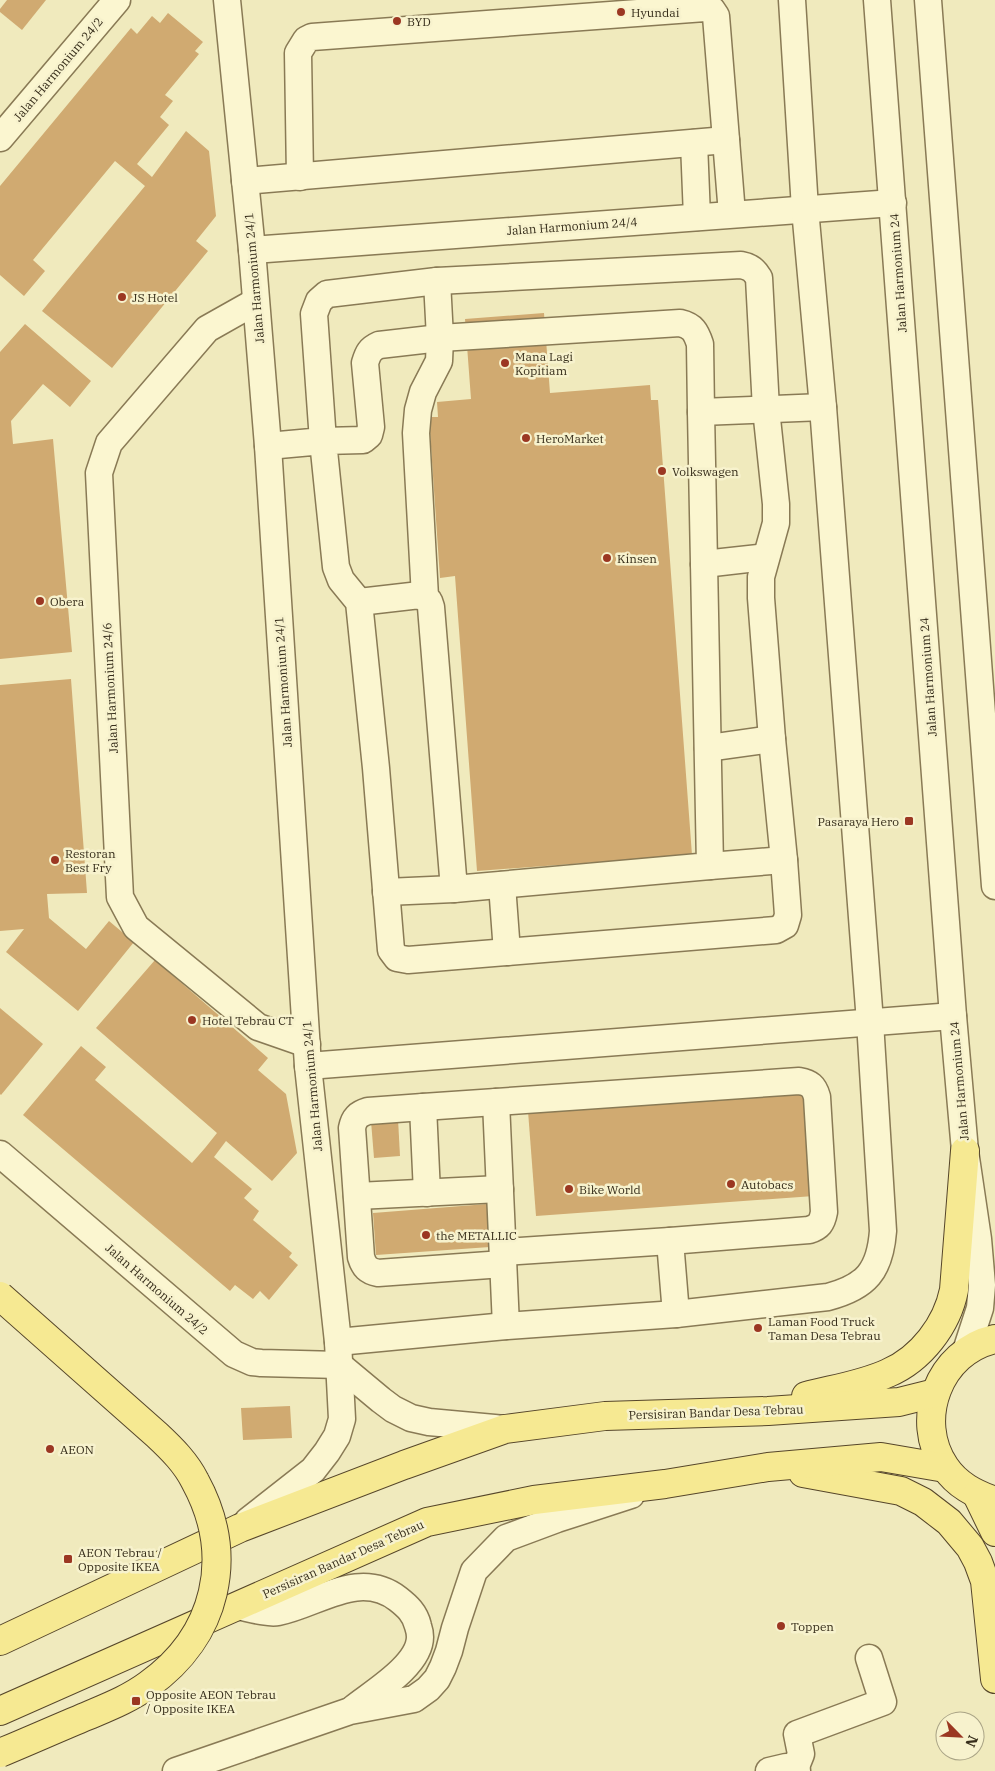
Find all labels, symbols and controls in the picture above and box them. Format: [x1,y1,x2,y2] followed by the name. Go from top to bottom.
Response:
[631,5,680,20] place label: Hyundai
[615,6,627,18] marker: Hyundai
[10,14,106,124] street label: Jalan Harmonium 24/2
[407,14,431,29] place label: BYD
[391,15,403,27] marker: BYD
[241,212,267,344] street label: Jalan Harmonium 24/1
[886,213,910,333] street label: Jalan Harmonium 24
[506,214,638,238] street label: Jalan Harmonium 24/4
[132,290,178,305] place label: JS Hotel
[116,291,128,303] marker: JS Hotel
[515,349,573,378] place label: Mana Lagi Kopitiam
[499,357,511,369] marker: Mana Lagi Kopitiam
[536,431,604,446] place label: HeroMarket
[520,432,532,444] marker: HeroMarket
[672,464,739,479] place label: Volkswagen
[656,465,668,477] marker: Volkswagen
[617,551,657,566] place label: Kinsen
[601,552,613,564] marker: Kinsen
[50,594,85,609] place label: Obera
[34,595,46,607] marker: Obera
[271,616,295,748] street label: Jalan Harmonium 24/1
[916,617,940,737] street label: Jalan Harmonium 24
[99,622,121,754] street label: Jalan Harmonium 24/6
[817,814,899,829] place label: Pasaraya Hero
[903,815,915,827] marker: Pasaraya Hero
[65,846,116,875] place label: Restoran Best Fry
[49,854,61,866] marker: Restoran Best Fry
[202,1013,294,1028] place label: Hotel Tebrau CT
[186,1014,198,1026] marker: Hotel Tebrau CT
[299,1020,325,1152] street label: Jalan Harmonium 24/1
[946,1021,972,1141] street label: Jalan Harmonium 24
[741,1177,793,1192] place label: Autobacs
[725,1178,737,1190] marker: Autobacs
[579,1182,641,1197] place label: Bike World
[563,1183,575,1195] marker: Bike World
[436,1228,517,1243] place label: the METALLIC
[420,1229,432,1241] marker: the METALLIC
[103,1240,211,1338] street label: Jalan Harmonium 24/2
[768,1314,881,1343] place label: Laman Food Truck Taman Desa Tebrau
[752,1322,764,1334] marker: Laman Food Truck Taman Desa Tebrau
[628,1401,804,1423] street label: Persisiran Bandar Desa Tebrau
[60,1442,94,1457] place label: AEON
[44,1443,56,1455] marker: AEON
[260,1516,427,1601] street label: Persisiran Bandar Desa Tebrau
[78,1545,162,1574] place label: AEON Tebrau / Opposite IKEA
[62,1553,74,1565] marker: AEON Tebrau / Opposite IKEA
[791,1619,834,1634] place label: Toppen
[775,1620,787,1632] marker: Toppen
[146,1687,277,1716] place label: Opposite AEON Tebrau / Opposite IKEA
[130,1695,142,1707] marker: Opposite AEON Tebrau / Opposite IKEA
[935,1711,985,1761] north arrow
[961,1733,982,1750] text: N

